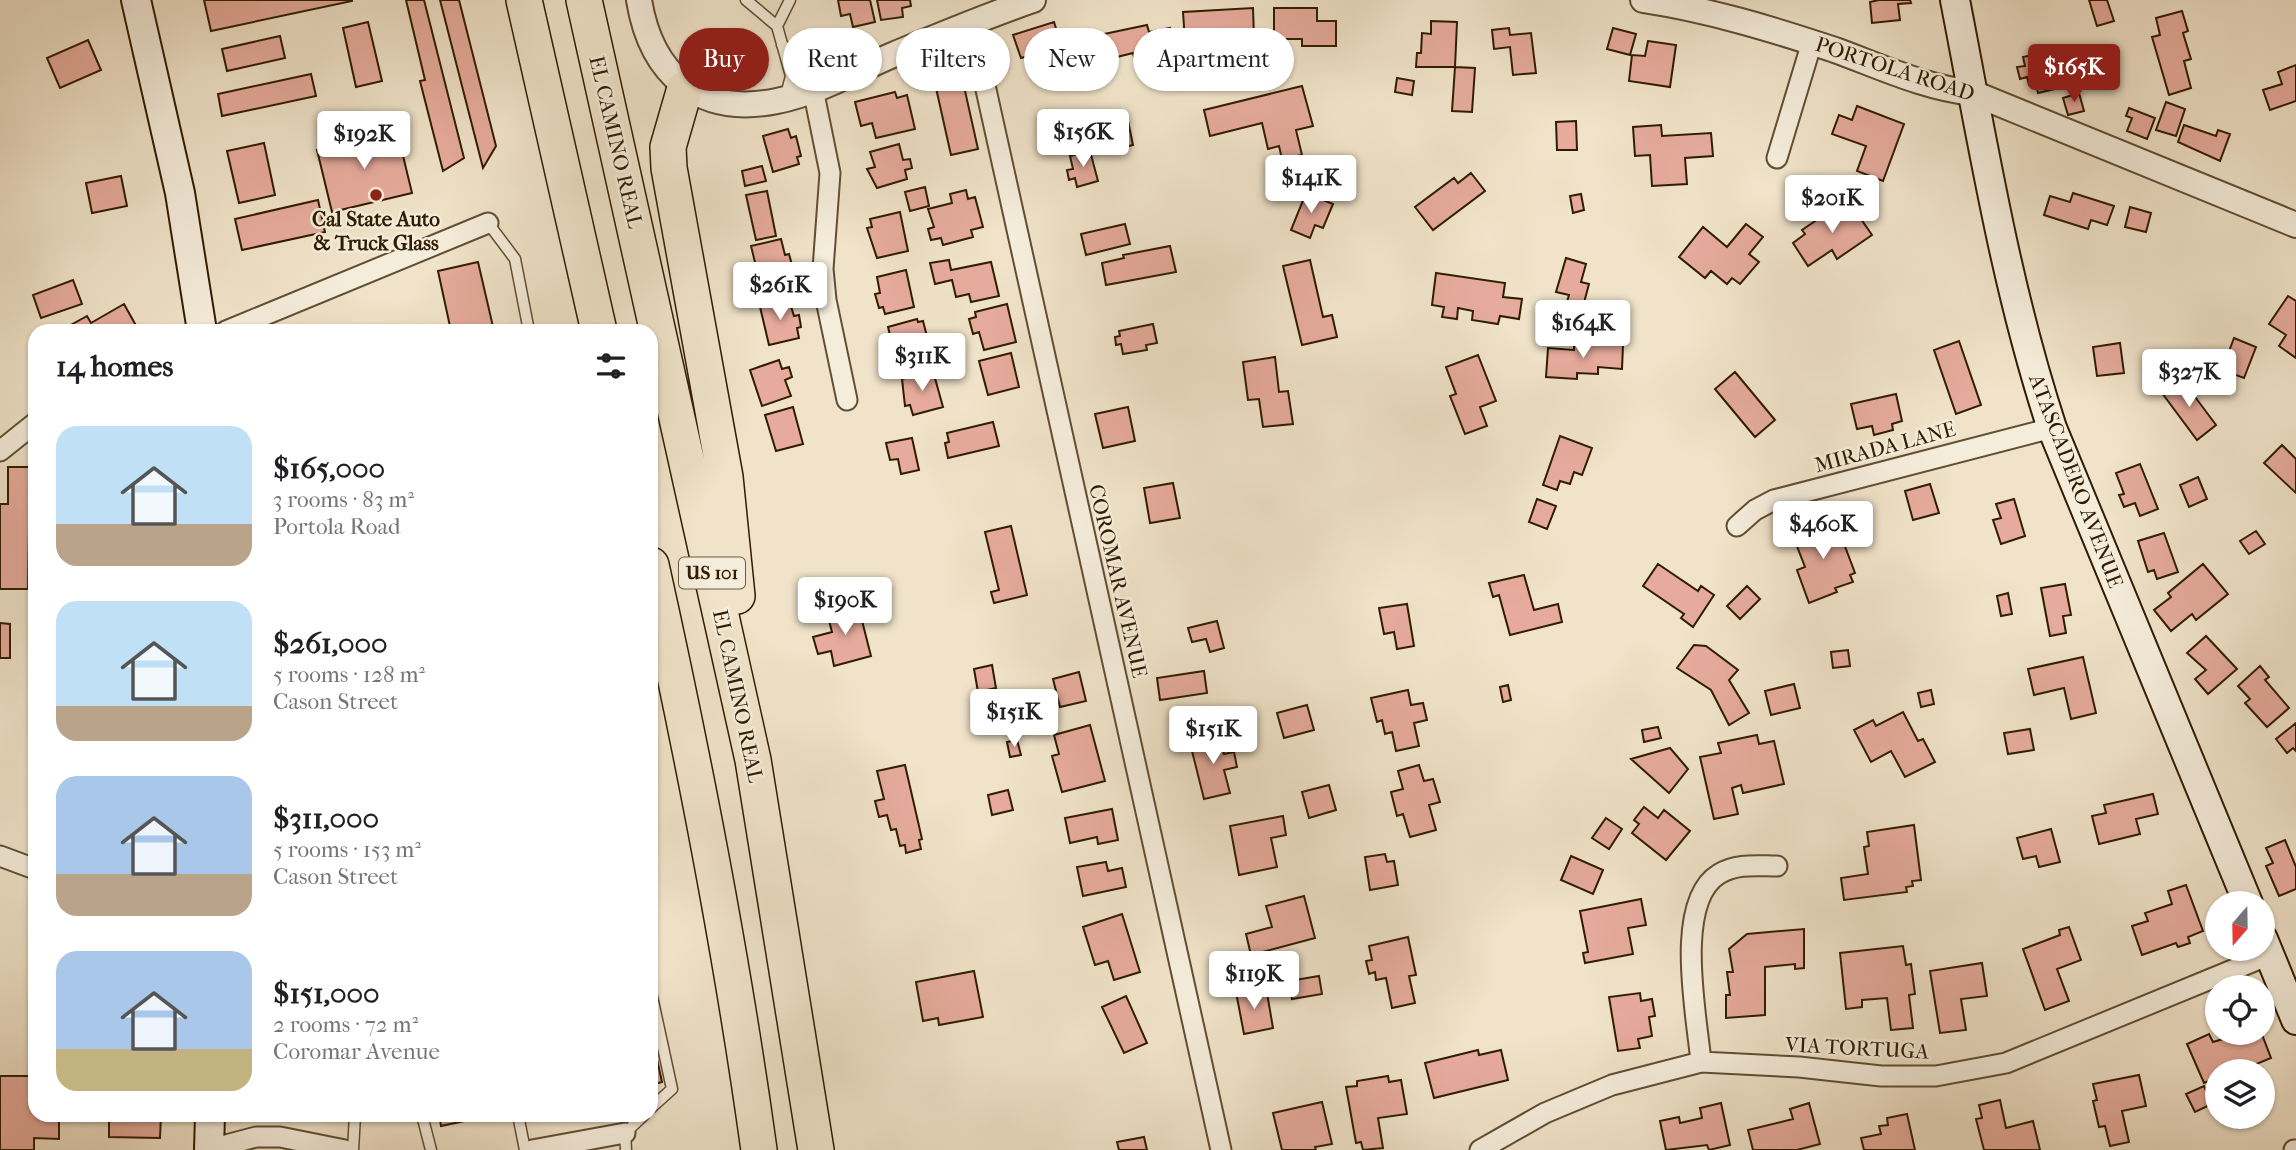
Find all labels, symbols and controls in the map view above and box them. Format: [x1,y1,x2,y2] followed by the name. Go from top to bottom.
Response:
[679,28,769,91] chip: Buy
[783,28,882,91] chip: Rent
[896,28,1010,91] chip: Filters
[1024,28,1119,91] chip: New
[1133,28,1294,91] chip: Apartment
[1812,32,1978,106] street label: PORTOLA ROAD
[2025,44,2123,104] pin: $165K
[584,53,648,231] street label: EL CAMINO REAL
[2044,53,2104,80] text: $165K
[1034,110,1132,169] pin: $156K
[315,111,413,171] pin: $192K
[1053,118,1113,145] text: $156K
[333,120,395,147] text: $192K
[1262,156,1360,215] pin: $141K
[1281,164,1341,191] text: $141K
[1783,176,1881,235] pin: $201K
[1801,184,1863,211] text: $201K
[368,187,384,203] marker: Cal State Auto & Truck Glass
[312,207,440,255] place label: Cal State Auto & Truck Glass
[731,262,829,322] pin: $261K
[749,271,811,298] text: $261K
[1534,300,1632,360] pin: $164K
[1551,309,1615,336] text: $164K
[873,334,971,393] pin: $311K
[894,342,950,369] text: $311K
[592,347,630,385] icon: filters
[56,349,173,384] text: 14 homes
[2140,350,2238,409] pin: $327K
[2158,358,2220,385] text: $327K
[2024,370,2128,591] street label: ATASCADERO AVENUE
[1812,417,1958,477] street label: MIRADA LANE
[273,451,385,486] text: $165,000
[112,454,196,538] icon: home
[1084,482,1152,680] street label: COROMAR AVENUE
[273,486,414,513] text: 3 rooms · 83 m²
[1774,502,1872,561] pin: $460K
[1789,510,1857,537] text: $460K
[273,513,401,540] text: Portola Road
[679,558,745,588] road number: US 101
[796,578,894,637] pin: $190K
[814,586,876,613] text: $190K
[708,607,768,785] street label: EL CAMINO REAL
[273,626,388,661] text: $261,000
[112,629,196,713] icon: home
[273,661,425,688] text: 5 rooms · 128 m²
[273,688,398,715] text: Cason Street
[965,690,1063,749] pin: $151K
[986,698,1042,725] text: $151K
[1164,706,1262,766] pin: $151K
[1185,715,1241,742] text: $151K
[273,801,379,836] text: $311,000
[112,804,196,888] icon: home
[273,836,421,863] text: 5 rooms · 153 m²
[273,863,398,890] text: Cason Street
[2205,891,2275,961] north arrow
[2205,891,2275,1129] map controls
[1205,951,1303,1011] pin: $119K
[1225,960,1283,987] text: $119K
[2205,975,2275,1045] button: locate
[273,976,380,1011] text: $151,000
[112,979,196,1063] icon: home
[273,1011,418,1038] text: 2 rooms · 72 m²
[1783,1032,1930,1064] street label: VIA TORTUGA
[273,1038,440,1065] text: Coromar Avenue
[2205,1059,2275,1129] button: layers

